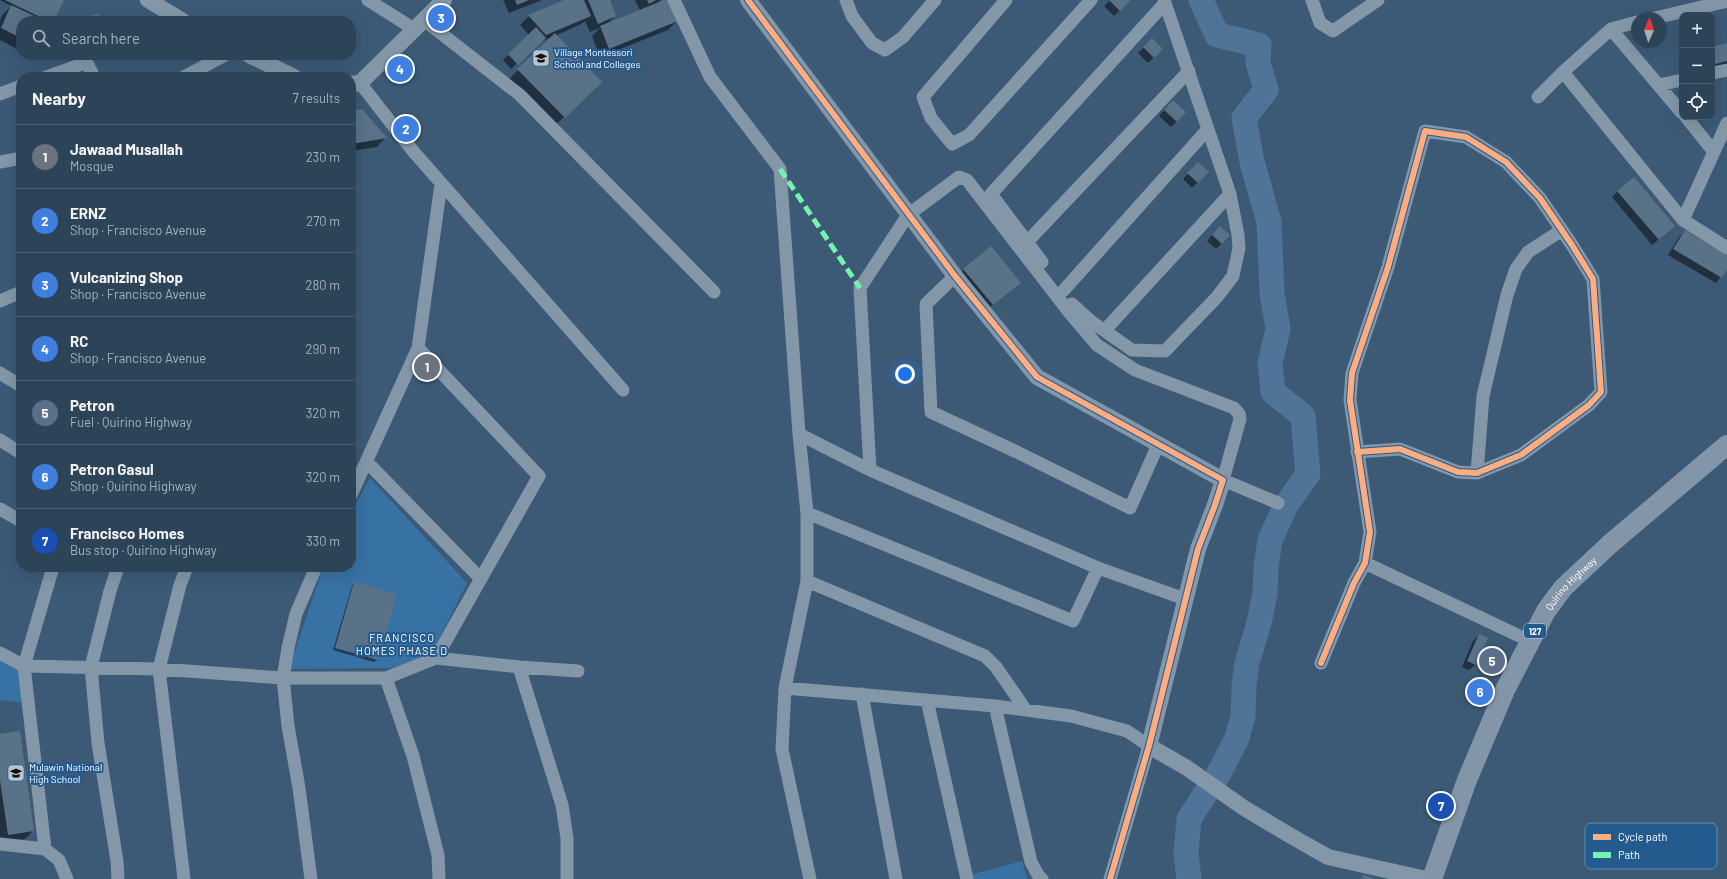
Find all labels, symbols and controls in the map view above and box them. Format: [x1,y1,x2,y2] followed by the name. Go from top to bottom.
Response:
[428,3,454,33] pin: 3
[1631,12,1667,48] north arrow
[1679,12,1715,120] map controls
[1679,12,1715,48] button: +
[16,16,356,60] search box
[30,27,52,49] icon: search
[62,29,140,47] text: Search here
[554,46,640,70] place label: Village Montessori School and Colleges
[531,48,551,68] school or university icon: Village Montessori School and Colleges
[1679,48,1715,84] button: −
[387,54,413,84] pin: 4
[1679,84,1715,120] button: locate
[32,88,86,108] text: Nearby
[293,90,340,106] text: 7 results
[393,114,419,144] pin: 2
[70,140,183,158] text: Jawaad Musallah
[43,149,47,165] text: 1
[306,149,340,165] text: 230 m
[70,158,114,174] text: Mosque
[70,204,106,222] text: ERNZ
[41,213,49,229] text: 2
[306,213,340,229] text: 270 m
[70,222,206,238] text: Shop · Francisco Avenue
[70,268,183,286] text: Vulcanizing Shop
[41,277,49,293] text: 3
[306,277,340,293] text: 280 m
[70,286,206,302] text: Shop · Francisco Avenue
[70,332,88,350] text: RC
[41,341,49,357] text: 4
[306,341,340,357] text: 290 m
[70,350,206,366] text: Shop · Francisco Avenue
[414,352,440,382] pin: 1
[895,364,915,384] your location
[70,396,114,414] text: Petron
[41,405,49,421] text: 5
[306,405,340,421] text: 320 m
[70,414,192,430] text: Fuel · Quirino Highway
[70,460,154,478] text: Petron Gasul
[42,469,48,485] text: 6
[306,469,340,485] text: 320 m
[70,478,197,494] text: Shop · Quirino Highway
[70,524,184,542] text: Francisco Homes
[42,533,48,549] text: 7
[306,533,340,549] text: 330 m
[70,542,217,558] text: Bus stop · Quirino Highway
[1543,554,1599,612] street label: Quirino Highway
[1524,624,1546,638] road number: 127
[356,631,448,657] district label: FRANCISCO HOMES PHASE D
[1479,646,1505,676] pin: 5
[1467,677,1493,707] pin: 6
[29,761,102,785] place label: Mulawin National High School
[6,763,26,783] school or university icon: Mulawin National High School
[1428,791,1454,821] pin: 7
[1585,823,1717,869] legend
[1618,830,1668,843] text: Cycle path
[1618,848,1640,861] text: Path

